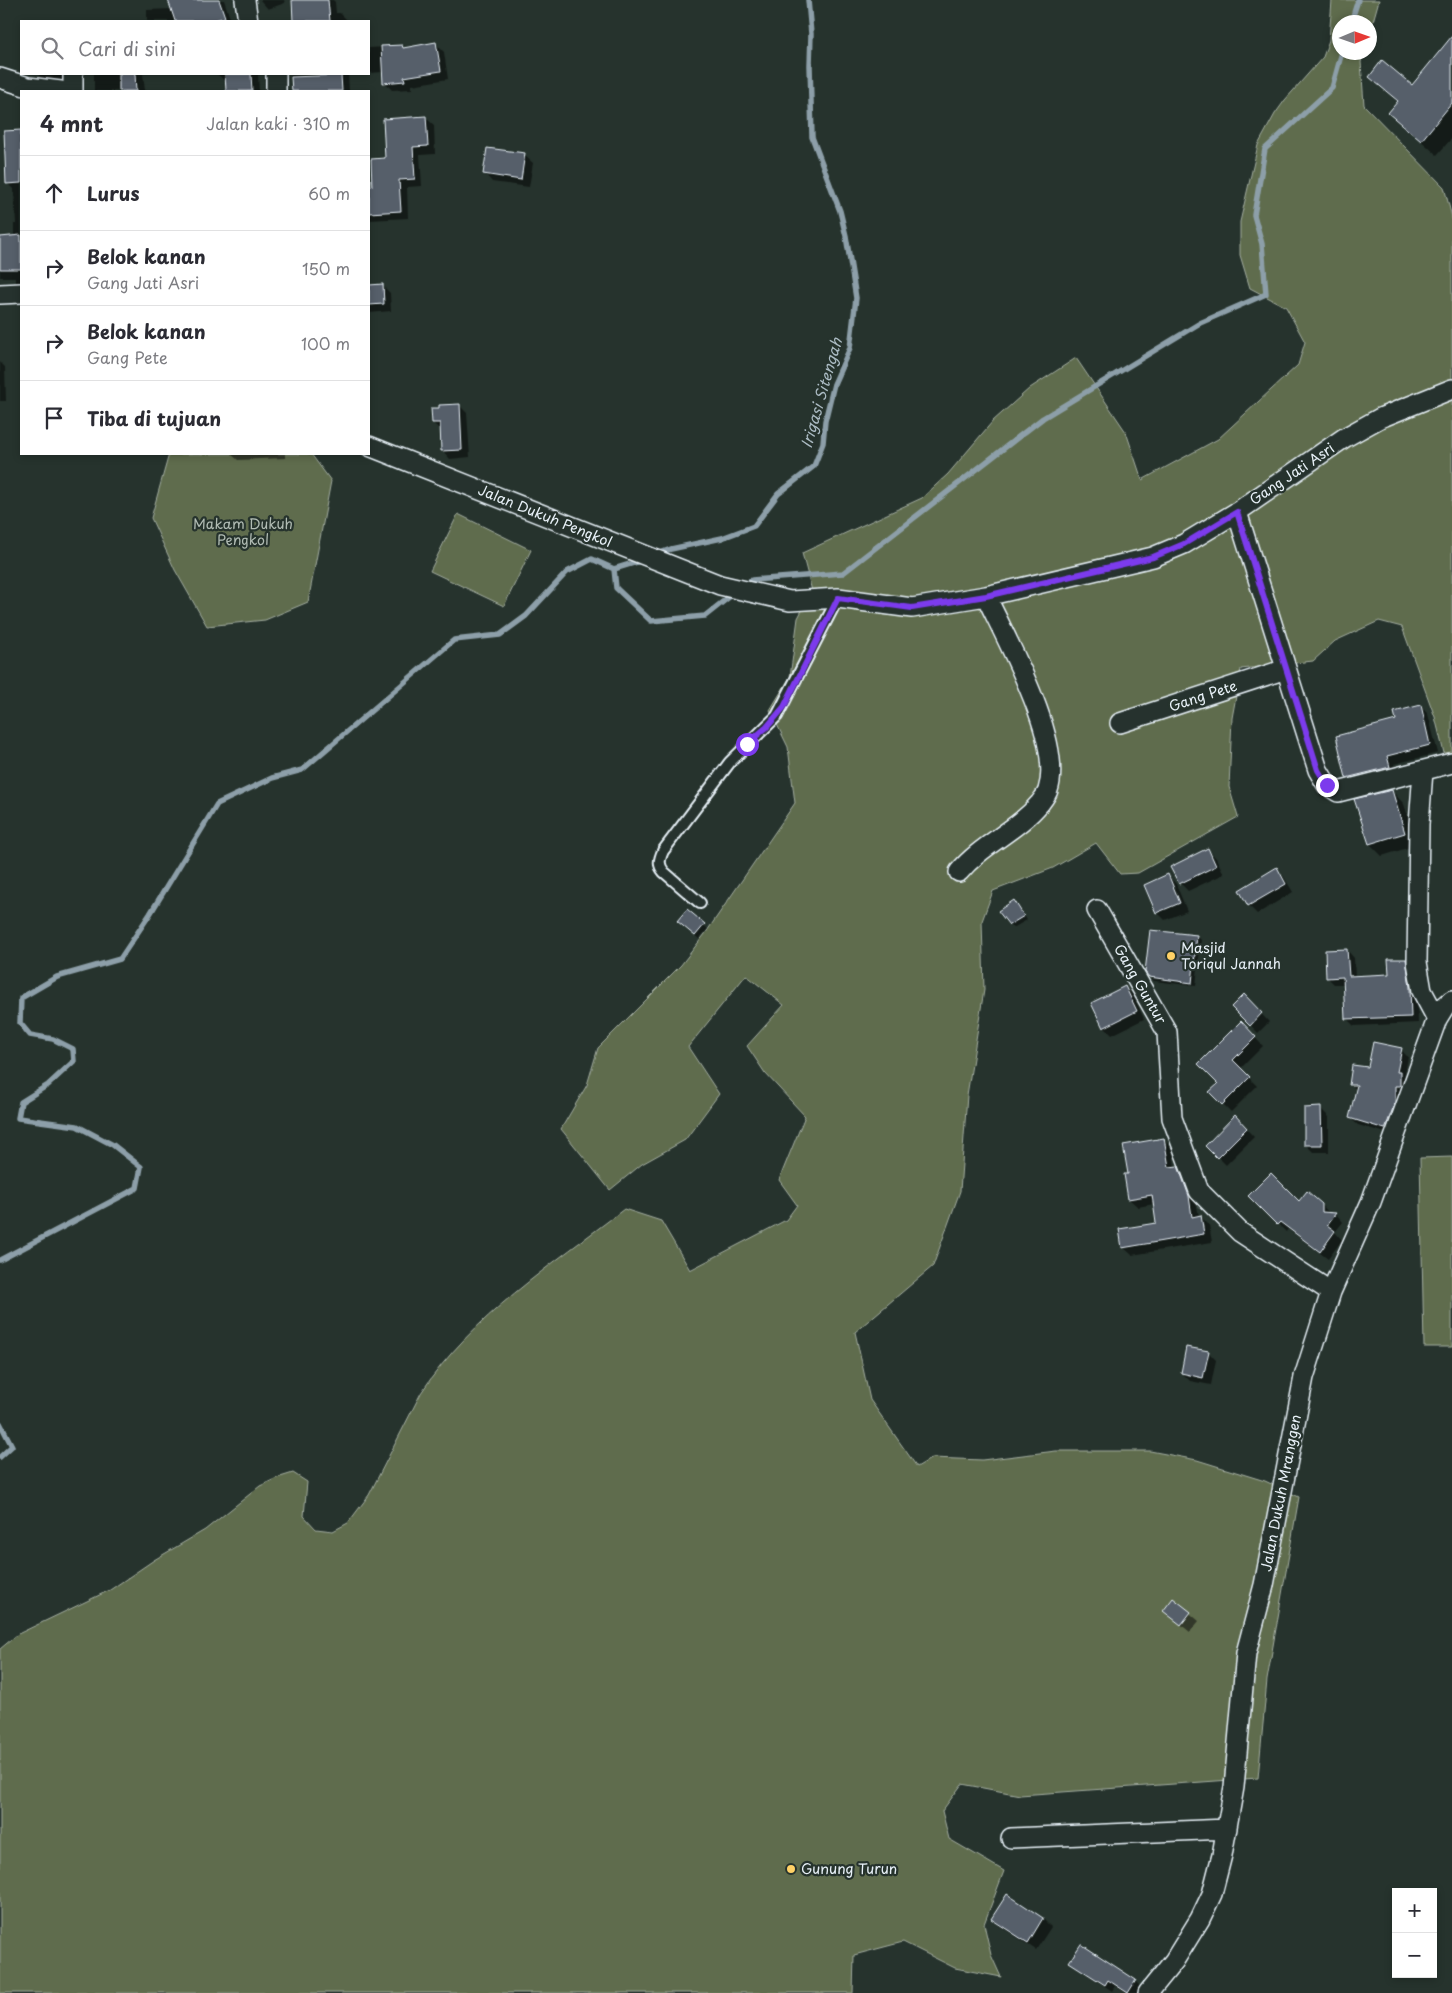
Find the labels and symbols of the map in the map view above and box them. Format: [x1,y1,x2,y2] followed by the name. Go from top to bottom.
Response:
[1332,15,1377,60] north arrow
[794,334,848,450] water label: Irigasi Sitengah
[1245,437,1338,510] street label: Gang Jati Asri
[475,479,615,552] street label: Jalan Dukuh Pengkol
[193,513,293,550] park label: Makam Dukuh Pengkol
[1166,675,1240,716] street label: Gang Pete
[736,733,759,756] route start
[1316,774,1339,797] route end
[1181,937,1281,974] place label: Masjid Toriqul Jannah
[1109,940,1172,1028] street label: Gang Guntur
[1165,950,1177,962] marker: Masjid Toriqul Jannah
[1255,1413,1306,1573] street label: Jalan Dukuh Mranggen
[801,1858,897,1879] place label: Gunung Turun
[785,1863,797,1875] marker: Gunung Turun

